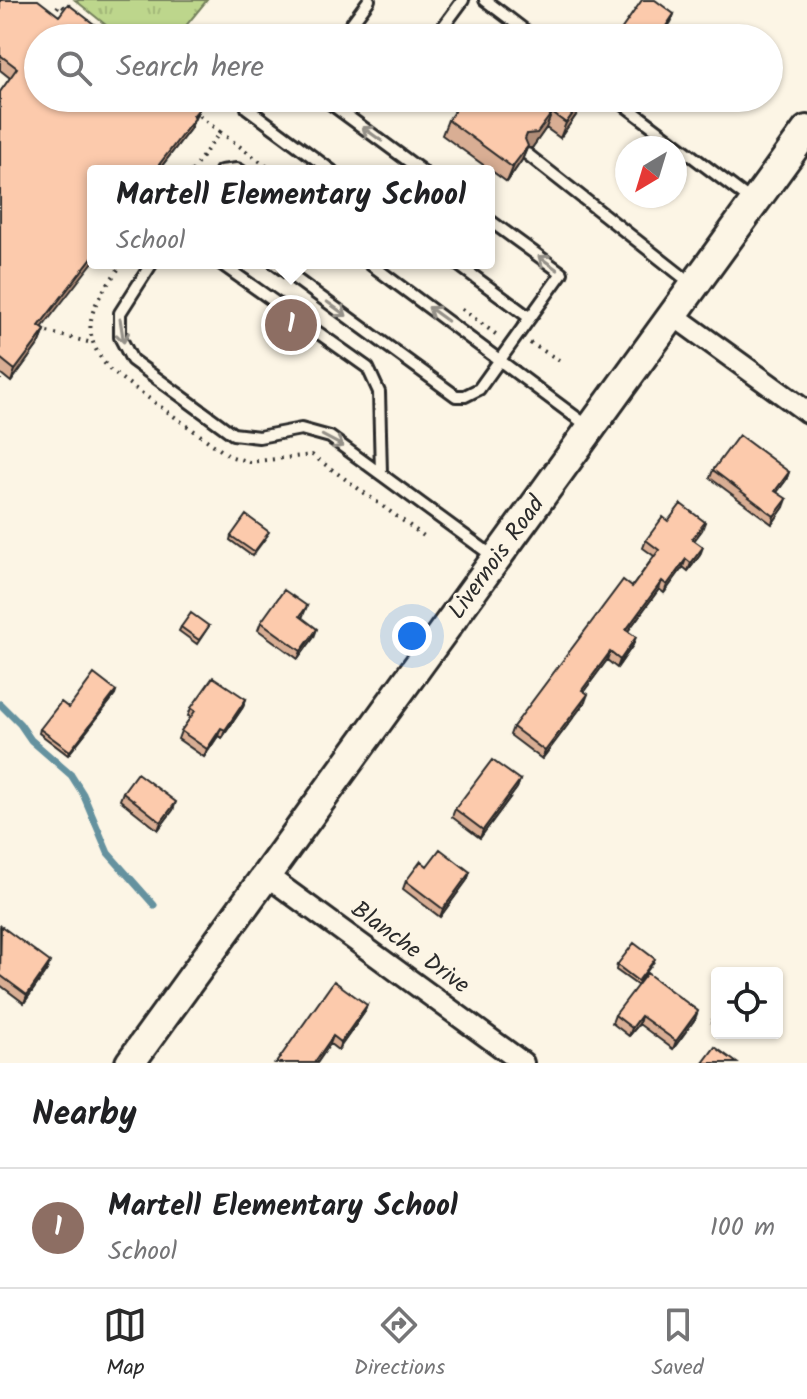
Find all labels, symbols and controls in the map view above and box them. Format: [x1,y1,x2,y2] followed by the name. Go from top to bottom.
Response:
[24,24,783,112] search box
[116,44,264,92] text: Search here
[52,46,96,90] icon: search
[362,126,384,143] one-way arrow
[615,136,687,208] north arrow
[87,165,495,269] popup
[116,172,466,220] text: Martell Elementary School
[116,220,185,262] text: School
[538,255,559,272] one-way arrow
[265,295,317,355] pin: 1
[325,301,347,317] one-way arrow
[428,306,449,323] one-way arrow
[115,318,130,344] one-way arrow
[321,434,344,450] one-way arrow
[439,487,556,628] street label: Livernois Road
[392,616,432,656] your location
[342,891,478,1005] street label: Blanche Drive
[711,967,783,1039] map controls
[711,967,783,1039] button: locate
[32,1088,137,1142] text: Nearby
[108,1183,458,1231] text: Martell Elementary School
[54,1207,62,1249] text: 1
[710,1207,775,1249] text: 100 m
[108,1231,177,1273] text: School
[103,1303,147,1386] tab: Map
[354,1303,445,1386] tab: Directions
[652,1303,704,1386] tab: Saved

